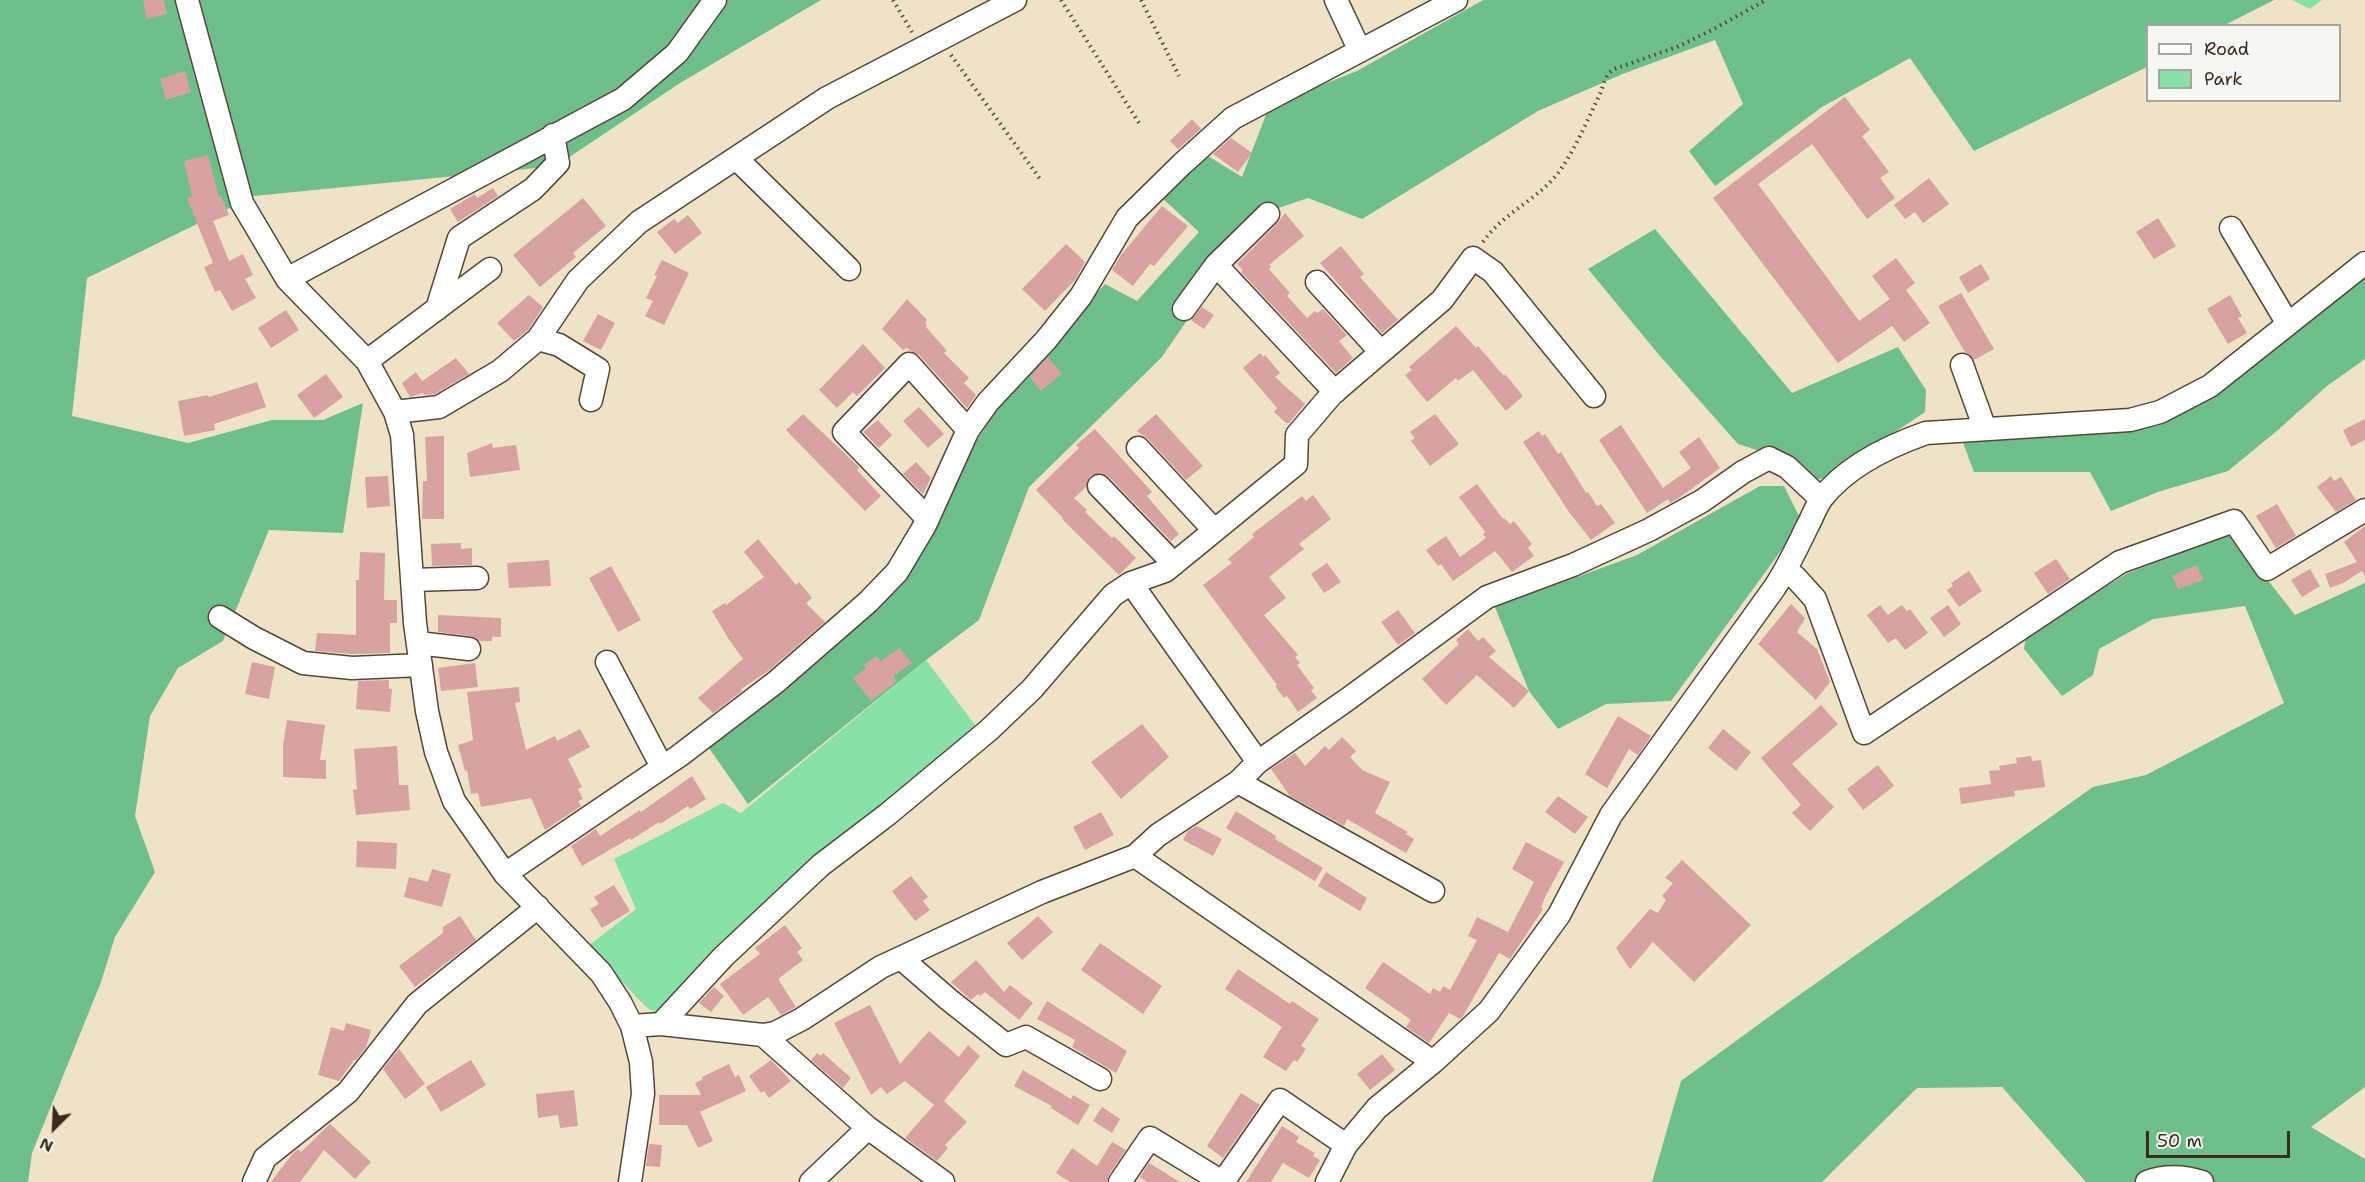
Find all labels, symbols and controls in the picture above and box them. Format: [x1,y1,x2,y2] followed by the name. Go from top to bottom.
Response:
[2146,24,2341,102] legend
[2204,37,2249,61] text: Road
[2204,67,2243,91] text: Park
[24,1098,84,1158] north arrow
[2149,1119,2293,1157] scale bar
[2157,1129,2202,1153] text: 50 m
[36,1133,57,1157] text: N

